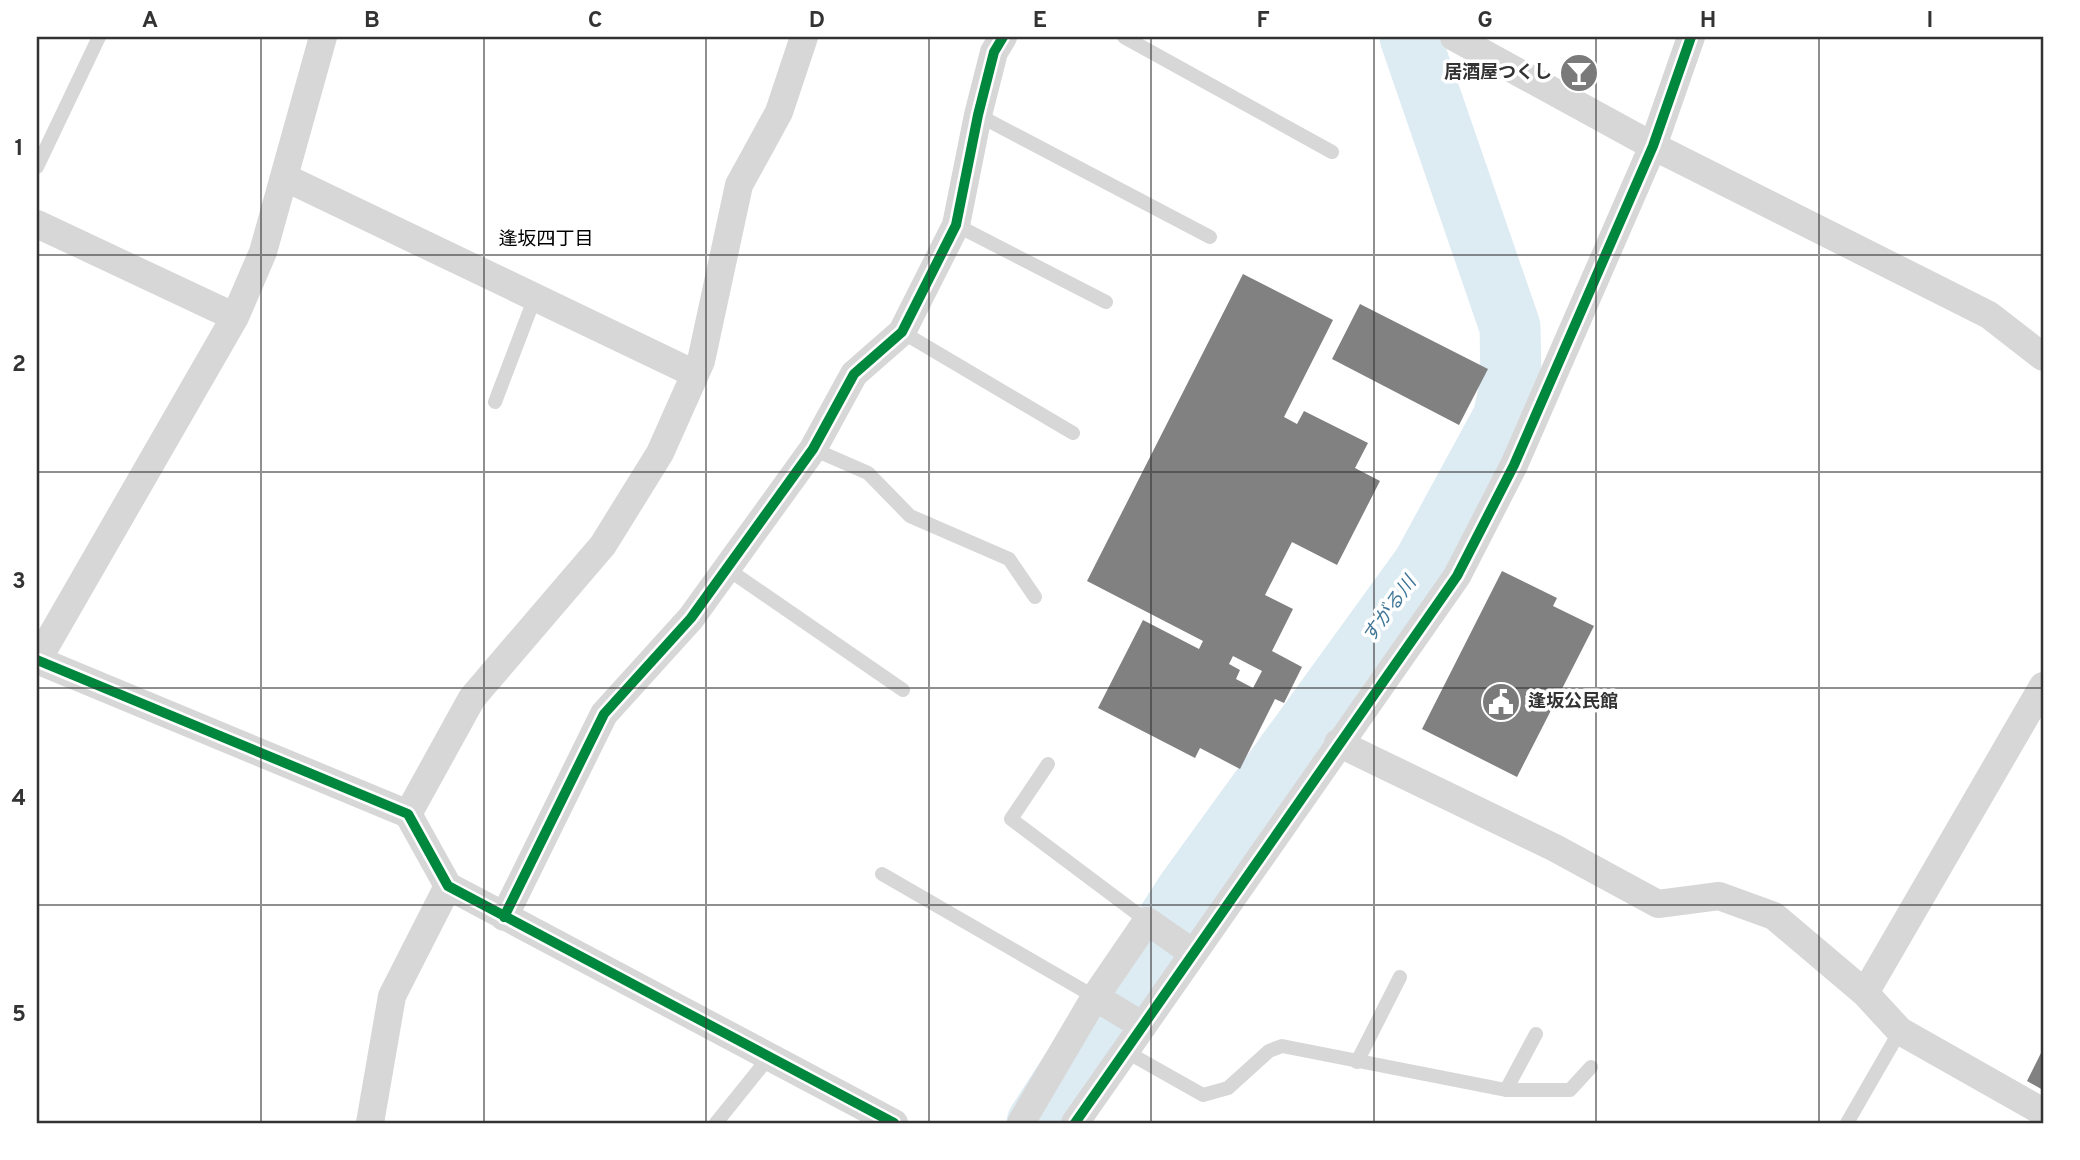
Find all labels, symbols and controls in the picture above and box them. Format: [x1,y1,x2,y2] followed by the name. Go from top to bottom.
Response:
[142,7,158,36] text: A
[364,7,380,36] text: B
[588,7,602,36] text: C
[809,7,825,36] text: D
[1033,7,1047,36] text: E
[1256,7,1270,36] text: F
[1477,7,1493,36] text: G
[1700,7,1716,36] text: H
[1927,7,1933,36] text: I
[1558,52,1600,94] bar icon: 居酒屋つくし
[1444,62,1552,85] place label: 居酒屋つくし
[14,135,24,164] text: 1
[498,228,594,252] district label: 逢坂四丁目
[12,351,26,380] text: 2
[12,568,26,597] text: 3
[1358,571,1423,648] water label: すがる川
[1480,681,1522,723] public building icon: 逢坂公民館
[1528,691,1618,714] place label: 逢坂公民館
[12,785,26,814] text: 4
[12,1001,26,1030] text: 5

